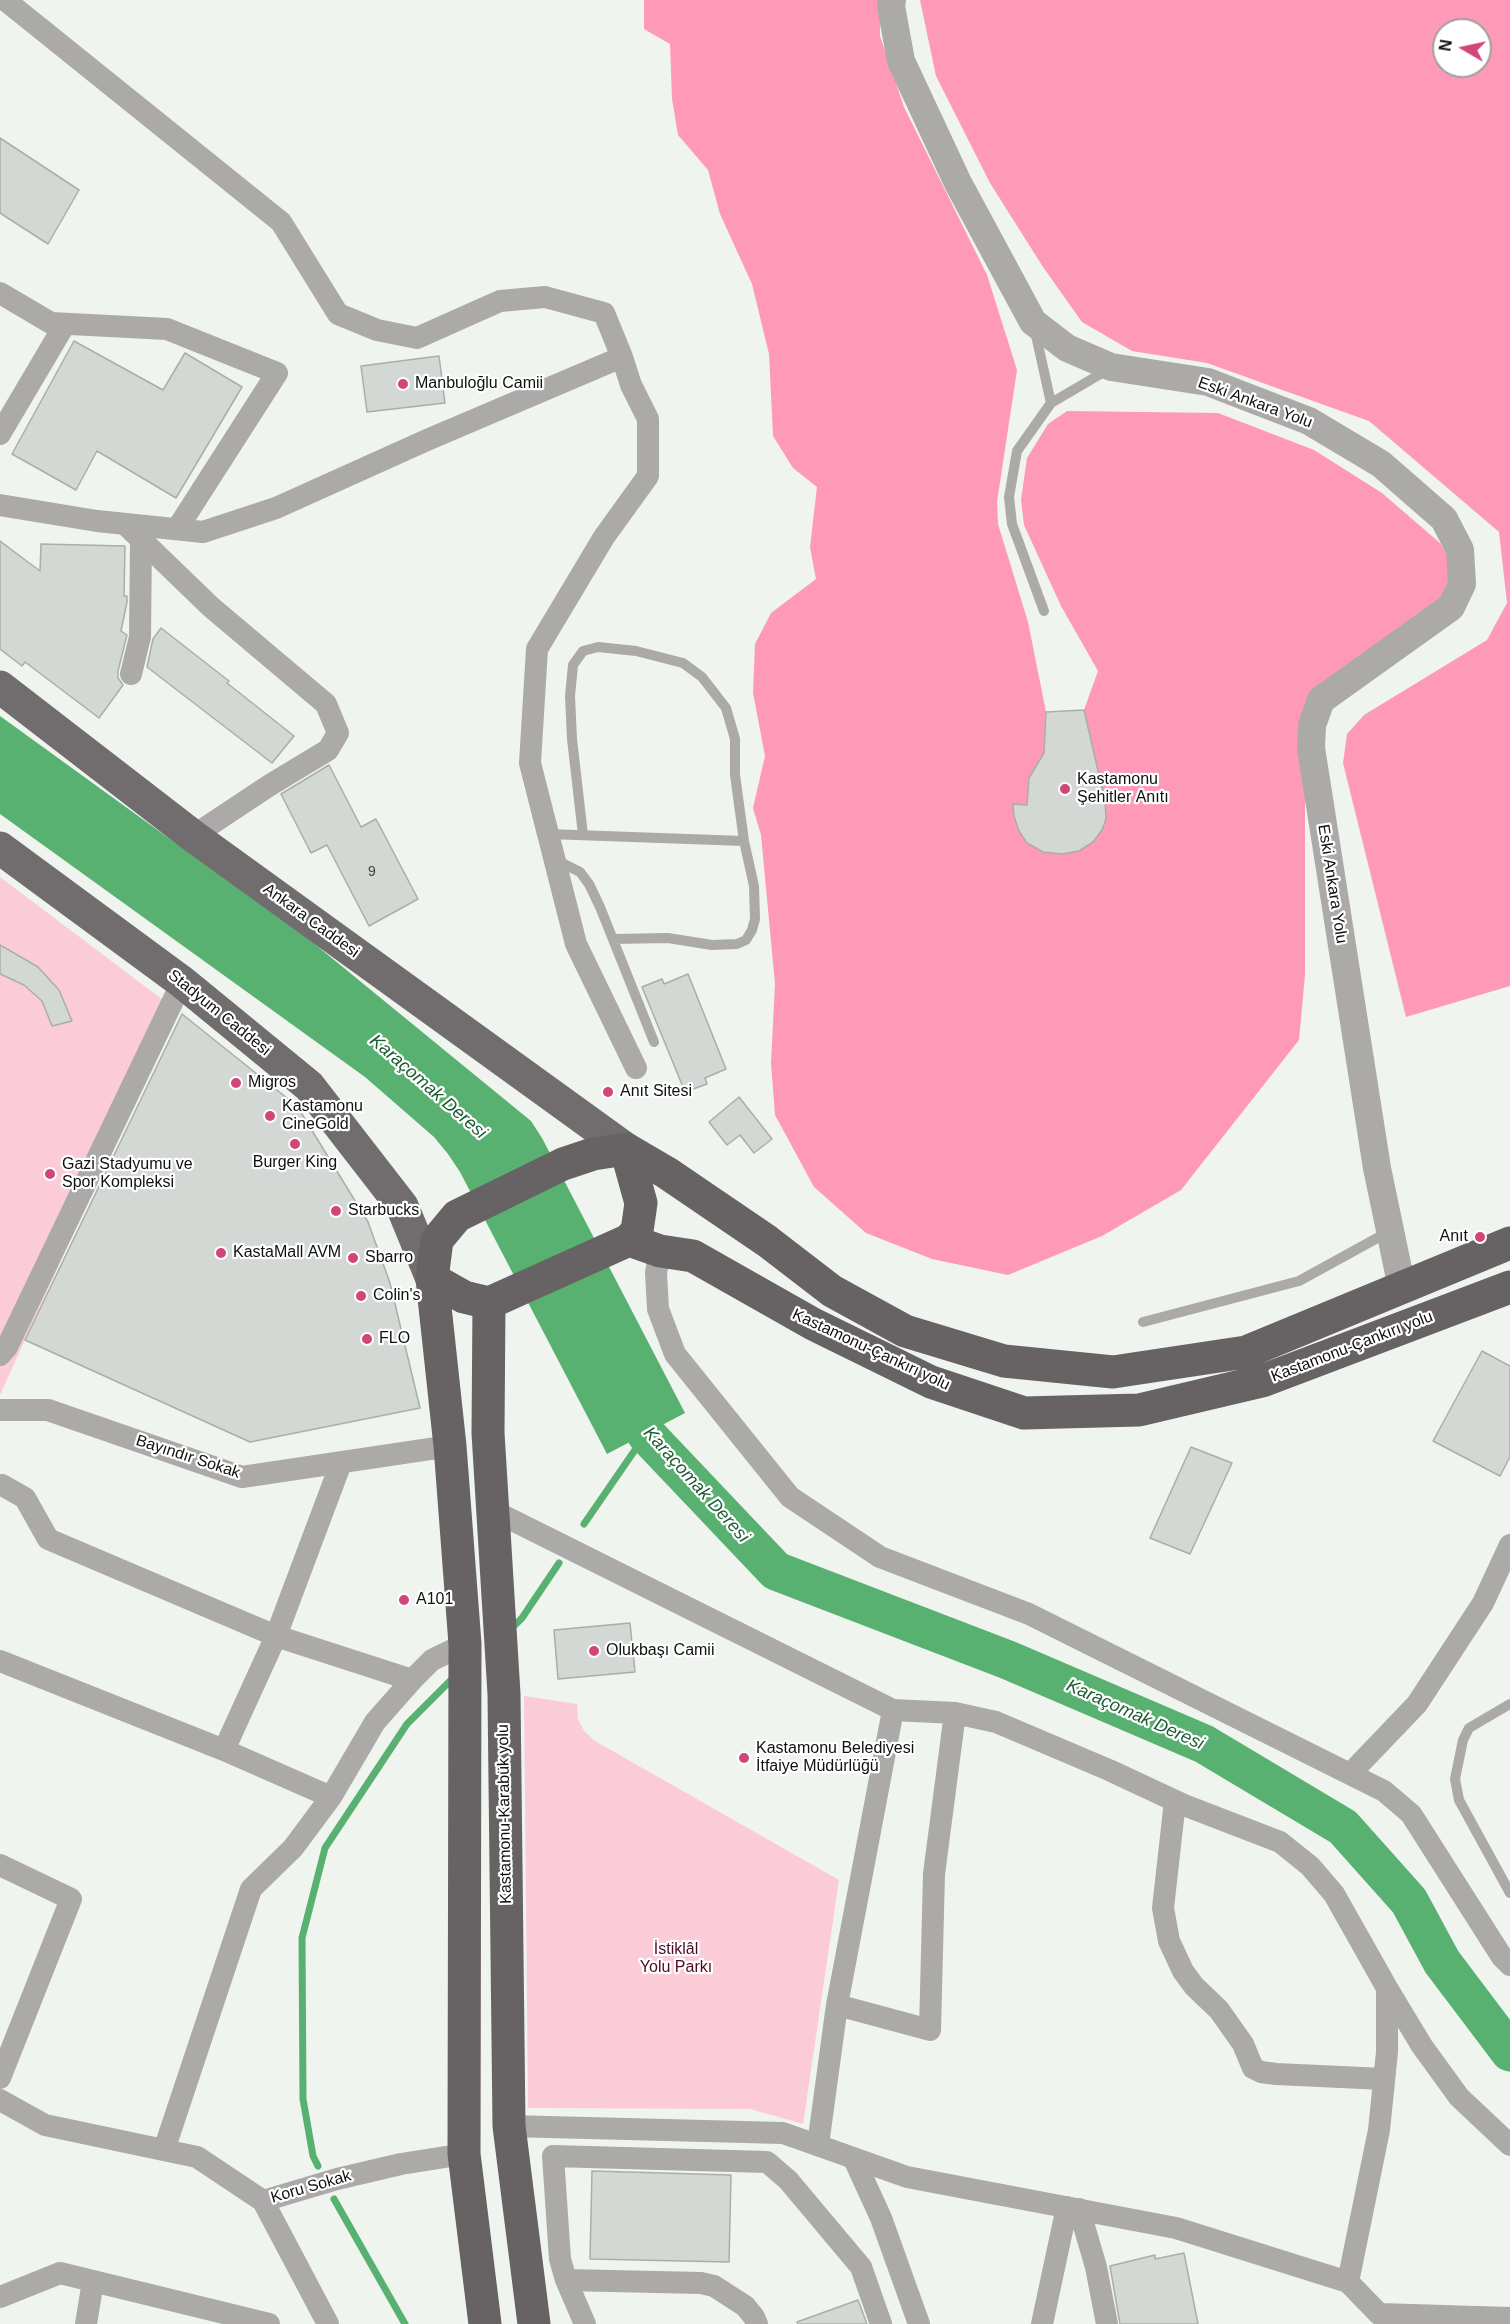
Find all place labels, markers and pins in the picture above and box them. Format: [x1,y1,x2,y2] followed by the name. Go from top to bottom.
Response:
[415,374,543,394] place label: Manbuloğlu Camii
[396,377,410,391] marker: Manbuloğlu Camii
[1077,770,1169,808] place label: Kastamonu Şehitler Anıtı
[1058,782,1072,796] marker: Kastamonu Şehitler Anıtı
[248,1073,296,1093] place label: Migros
[229,1076,243,1090] marker: Migros
[620,1082,692,1102] place label: Anıt Sitesi
[601,1085,615,1099] marker: Anıt Sitesi
[282,1097,363,1135] place label: Kastamonu CineGold
[263,1109,277,1123] marker: Kastamonu CineGold
[288,1137,302,1151] marker: Burger King
[253,1153,337,1173] place label: Burger King
[62,1155,193,1193] place label: Gazi Stadyumu ve Spor Kompleksi
[43,1167,57,1181] marker: Gazi Stadyumu ve Spor Kompleksi
[348,1201,419,1221] place label: Starbucks
[329,1204,343,1218] marker: Starbucks
[1440,1227,1468,1247] place label: Anıt
[1473,1230,1487,1244] marker: Anıt
[233,1243,341,1263] place label: KastaMall AVM
[214,1246,228,1260] marker: KastaMall AVM
[365,1248,413,1268] place label: Sbarro
[346,1251,360,1265] marker: Sbarro
[373,1286,421,1306] place label: Colin's
[354,1289,368,1303] marker: Colin's
[379,1329,410,1349] place label: FLO
[360,1332,374,1346] marker: FLO
[416,1590,453,1610] place label: A101
[397,1593,411,1607] marker: A101
[606,1641,714,1661] place label: Olukbaşı Camii
[587,1644,601,1658] marker: Olukbaşı Camii
[756,1739,914,1777] place label: Kastamonu Belediyesi İtfaiye Müdürlüğü
[737,1751,751,1765] marker: Kastamonu Belediyesi İtfaiye Müdürlüğü

